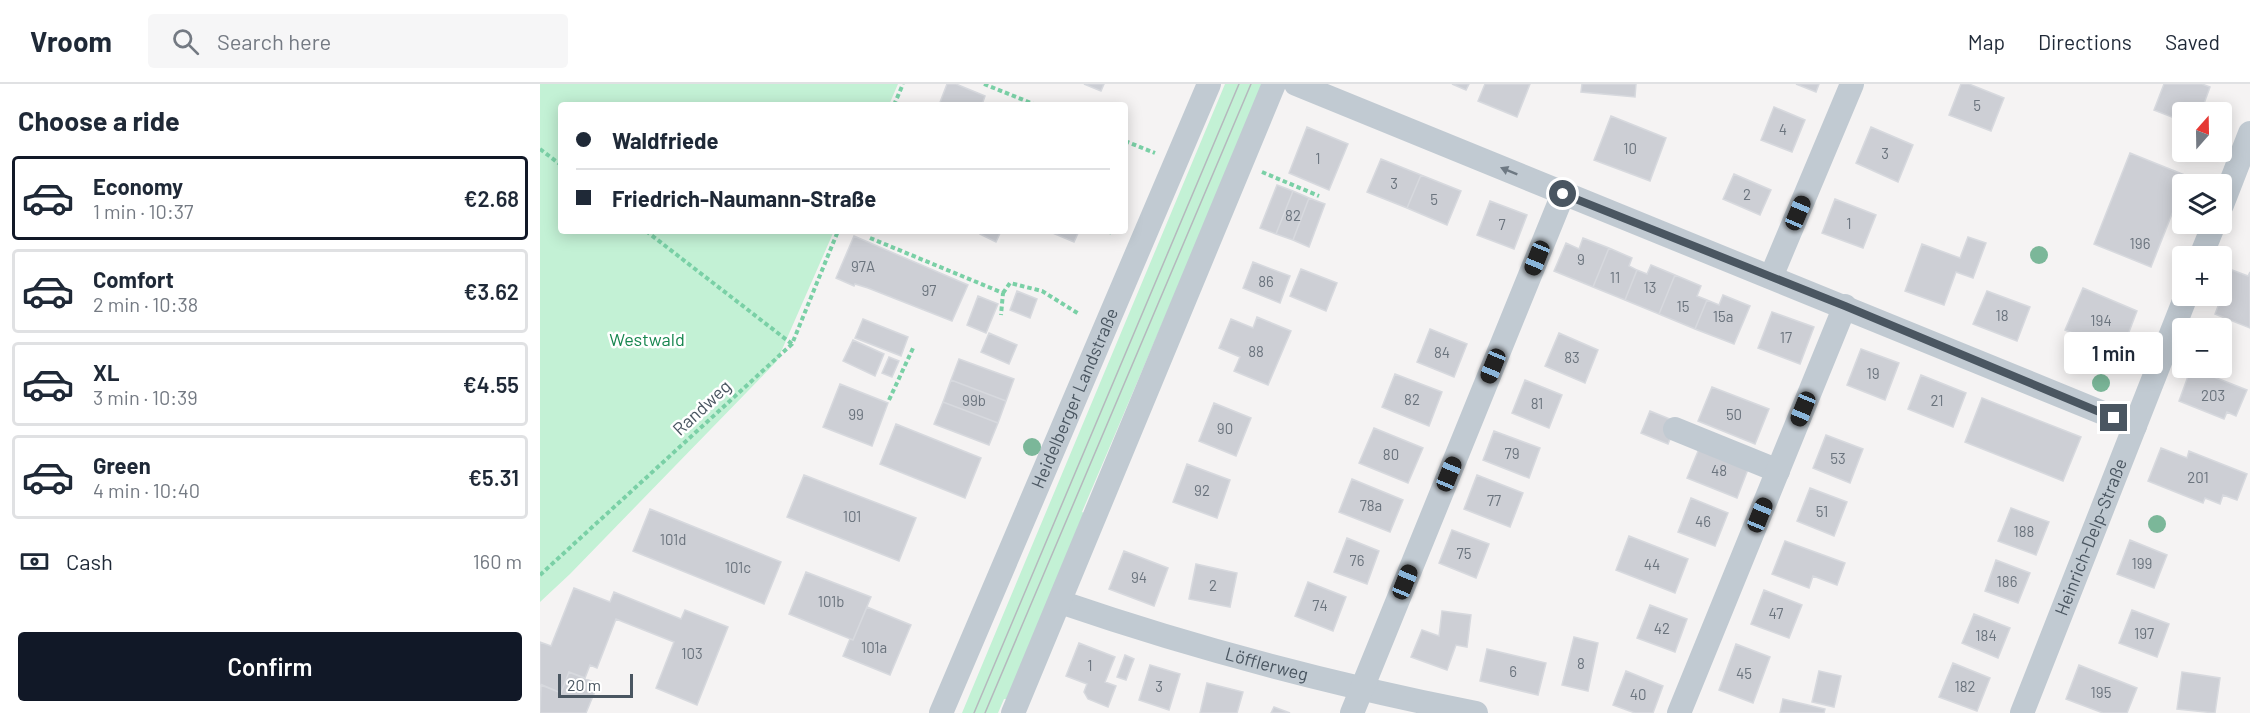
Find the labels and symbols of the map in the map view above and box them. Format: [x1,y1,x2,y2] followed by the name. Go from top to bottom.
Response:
[1973,96,1981,114] house number: 5
[2172,102,2232,162] north arrow
[1779,120,1787,138] house number: 4
[1623,139,1637,157] house number: 10
[1881,144,1889,162] house number: 3
[1315,149,1321,167] house number: 1
[1500,166,1518,175] one-way arrow
[1390,174,1398,192] house number: 3
[1549,180,1576,207] route start
[1743,185,1751,203] house number: 2
[1430,190,1438,208] house number: 5
[1783,193,1813,233] car
[1285,206,1301,224] house number: 82
[1846,214,1852,232] house number: 1
[1498,215,1506,233] house number: 7
[2130,234,2150,252] house number: 196
[1522,238,1552,278] car
[1577,250,1585,268] house number: 9
[851,257,875,275] house number: 97A
[1610,268,1620,286] house number: 11
[1258,272,1274,290] house number: 86
[1644,278,1656,296] house number: 13
[922,281,936,299] house number: 97
[1677,297,1689,315] house number: 15
[1026,304,1122,492] street label: Heidelberger Landstraße
[1995,306,2009,324] house number: 18
[1713,307,1733,325] house number: 15a
[2090,311,2112,329] house number: 194
[609,328,685,350] park label: Westwald
[1780,328,1792,346] house number: 17
[2064,331,2164,373] callout: 1 min
[1248,342,1264,360] house number: 88
[1434,343,1450,361] house number: 84
[1478,346,1508,386] car
[1564,348,1580,366] house number: 83
[1866,364,1880,382] house number: 19
[668,375,735,440] street label: Randweg
[2201,386,2225,404] house number: 203
[1788,389,1818,429] car
[1404,390,1420,408] house number: 82
[962,391,986,409] house number: 99b
[1930,391,1944,409] house number: 21
[1531,394,1543,412] house number: 81
[2100,404,2127,431] route end
[848,405,864,423] house number: 99
[1726,405,1742,423] house number: 50
[1217,419,1233,437] house number: 90
[1505,444,1519,462] house number: 79
[1383,445,1399,463] house number: 80
[1830,449,1846,467] house number: 53
[1434,454,1464,494] car
[2049,455,2131,619] street label: Heinrich-Delp-Straße
[1711,461,1727,479] house number: 48
[2187,468,2209,486] house number: 201
[1194,481,1210,499] house number: 92
[1487,491,1501,509] house number: 77
[1745,495,1775,535] car
[1360,496,1382,514] house number: 78a
[1816,502,1828,520] house number: 51
[843,507,861,525] house number: 101
[1695,512,1711,530] house number: 46
[2014,522,2034,540] house number: 188
[660,530,686,548] house number: 101d
[1457,544,1471,562] house number: 75
[1350,551,1364,569] house number: 76
[2132,554,2152,572] house number: 199
[1644,555,1660,573] house number: 44
[725,558,751,576] house number: 101c
[1390,562,1420,602] car
[1131,568,1147,586] house number: 94
[1997,572,2017,590] house number: 186
[1209,576,1217,594] house number: 2
[818,592,844,610] house number: 101b
[1312,596,1328,614] house number: 74
[1769,604,1783,622] house number: 47
[1654,619,1670,637] house number: 42
[2134,624,2154,642] house number: 197
[1975,626,1997,644] house number: 184
[861,638,887,656] house number: 101a
[1223,642,1311,685] street label: Löfflerweg
[681,644,703,662] house number: 103
[1577,654,1585,672] house number: 8
[1087,656,1093,674] house number: 1
[1509,662,1517,680] house number: 6
[1736,664,1752,682] house number: 45
[558,671,633,698] scale bar
[1155,677,1163,695] house number: 3
[1954,677,1976,695] house number: 182
[2091,683,2111,701] house number: 195
[1630,685,1646,703] house number: 40

